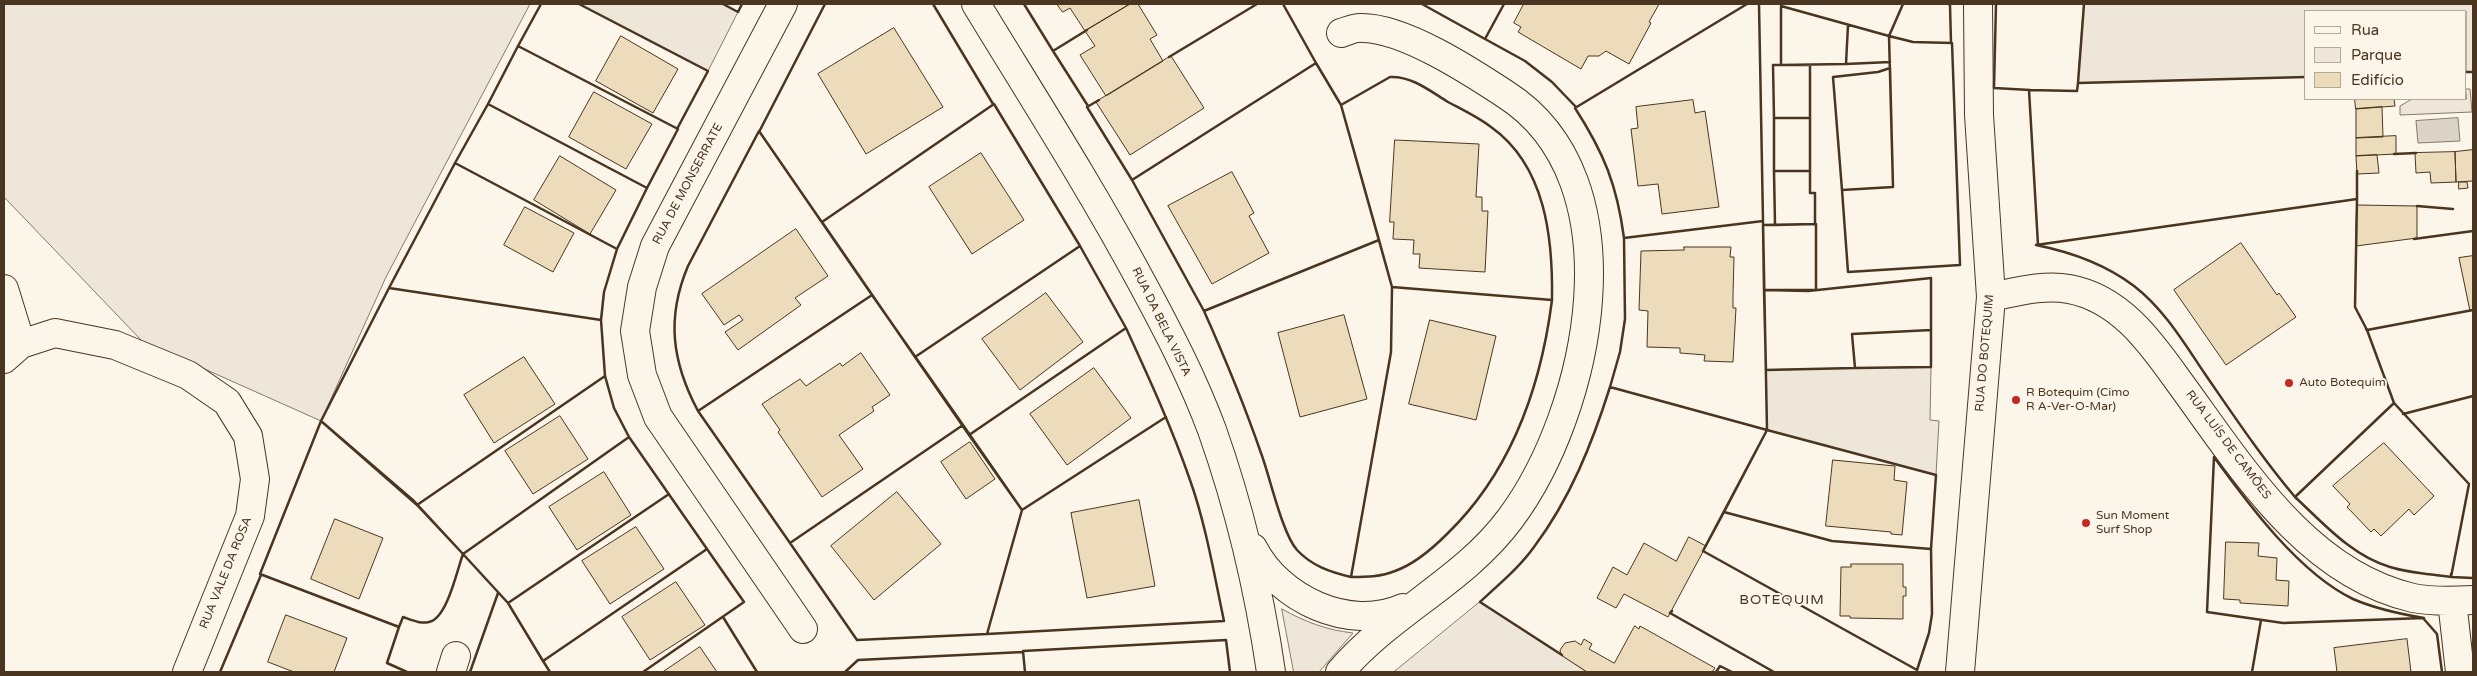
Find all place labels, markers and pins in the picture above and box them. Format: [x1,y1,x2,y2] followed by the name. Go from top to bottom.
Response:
[2299,376,2386,390] place label: Auto Botequim
[2283,377,2295,389] marker: Auto Botequim
[2026,386,2130,414] place label: R Botequim (Cimo R A-Ver-O-Mar)
[2010,394,2022,406] marker: R Botequim (Cimo R A-Ver-O-Mar)
[2096,509,2169,537] place label: Sun Moment Surf Shop
[2080,517,2092,529] marker: Sun Moment Surf Shop

